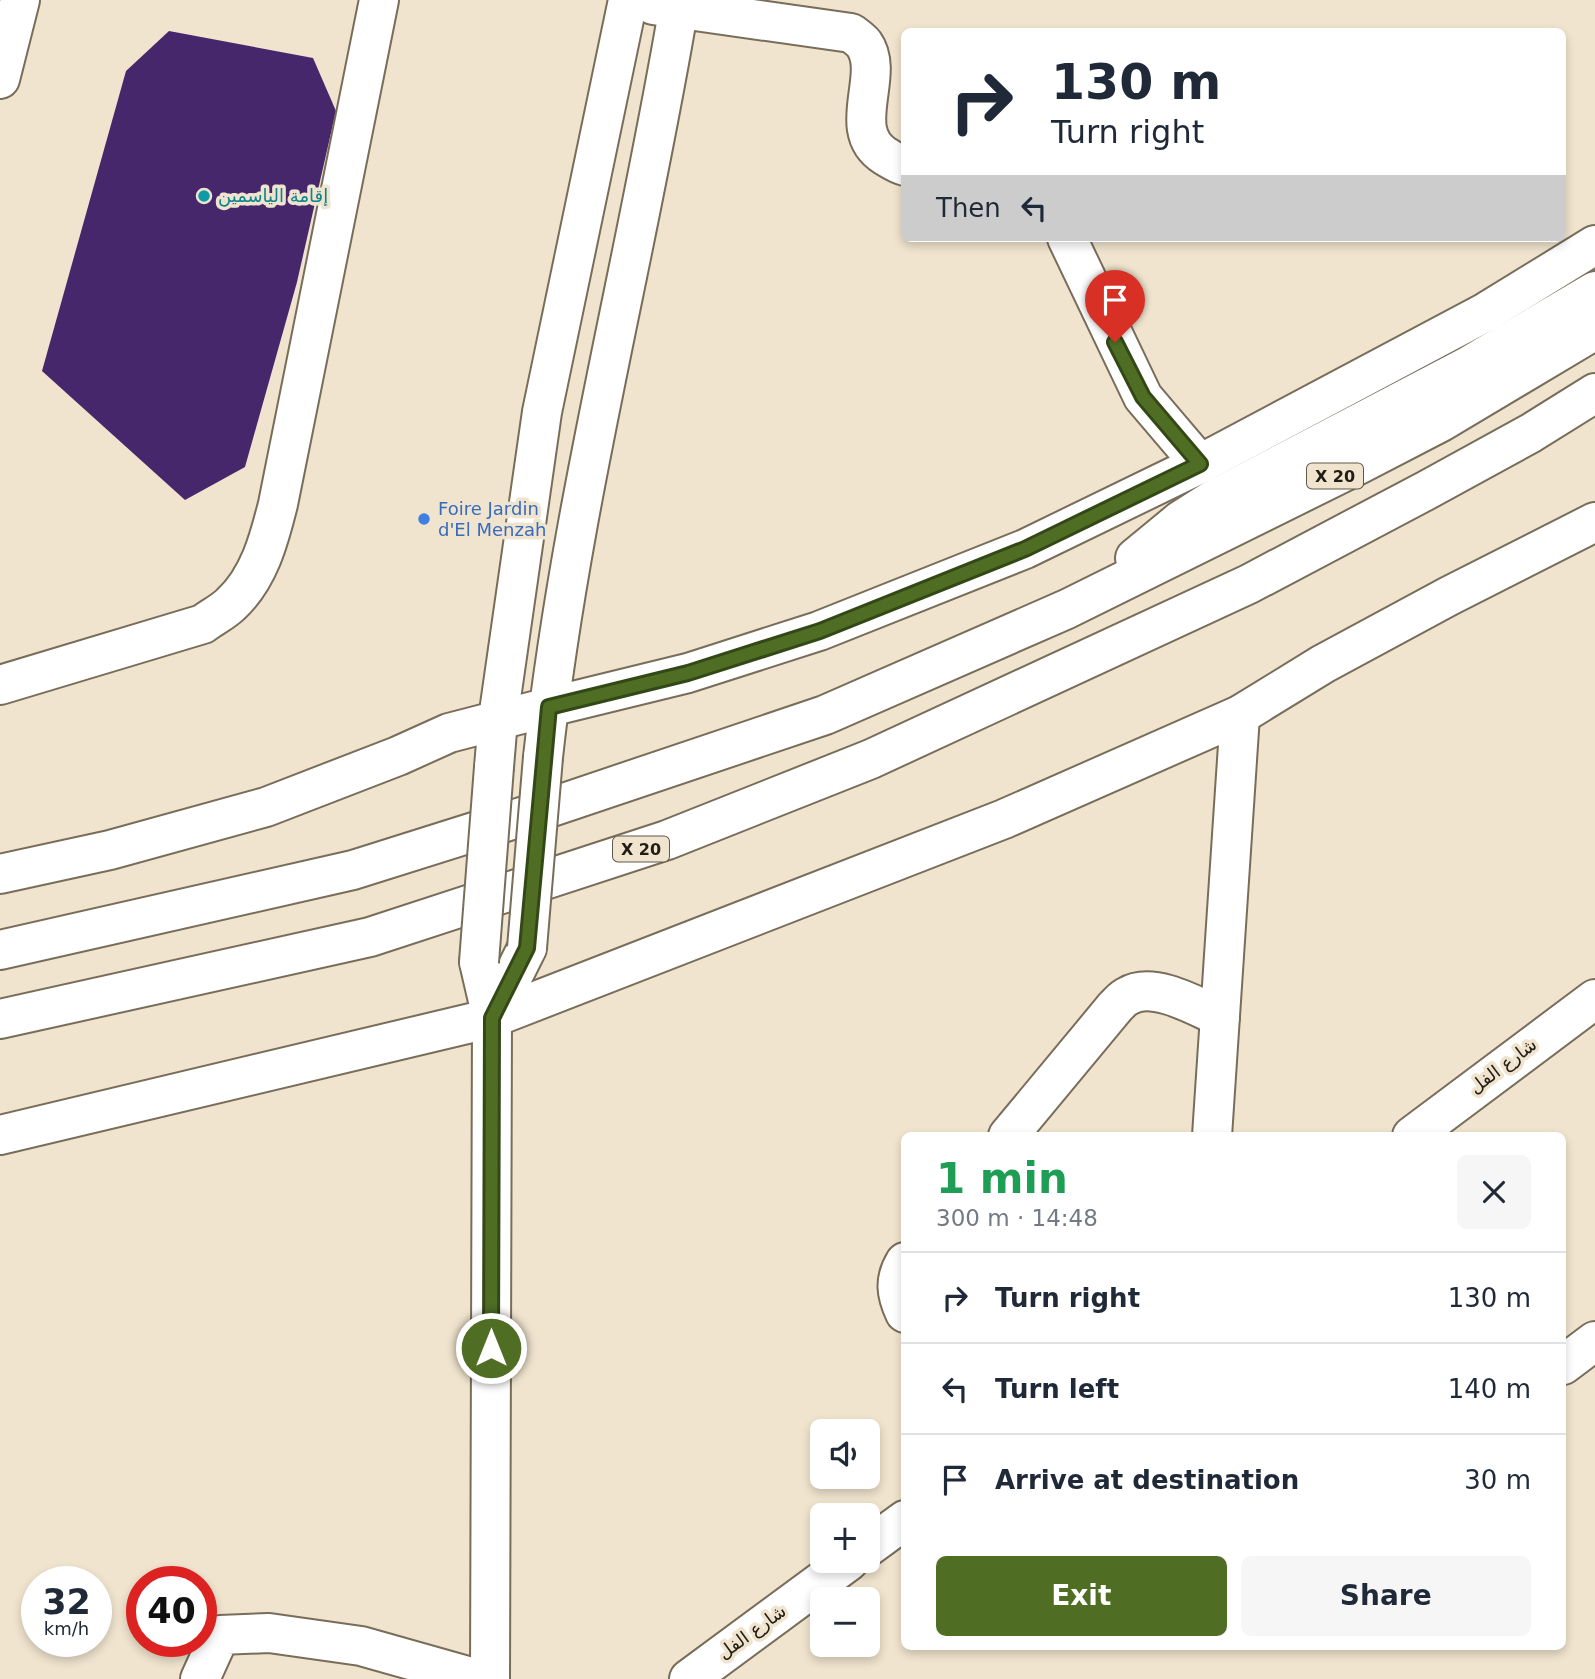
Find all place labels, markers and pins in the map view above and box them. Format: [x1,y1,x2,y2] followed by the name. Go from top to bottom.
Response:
[218,185,328,207] place label: إقامة الياسمين
[196,188,212,204] marker: إقامة الياسمين
[1085,270,1145,342] pin
[438,498,546,540] place label: Foire Jardin d'El Menzah
[416,511,432,527] marker: Foire Jardin d'El Menzah

